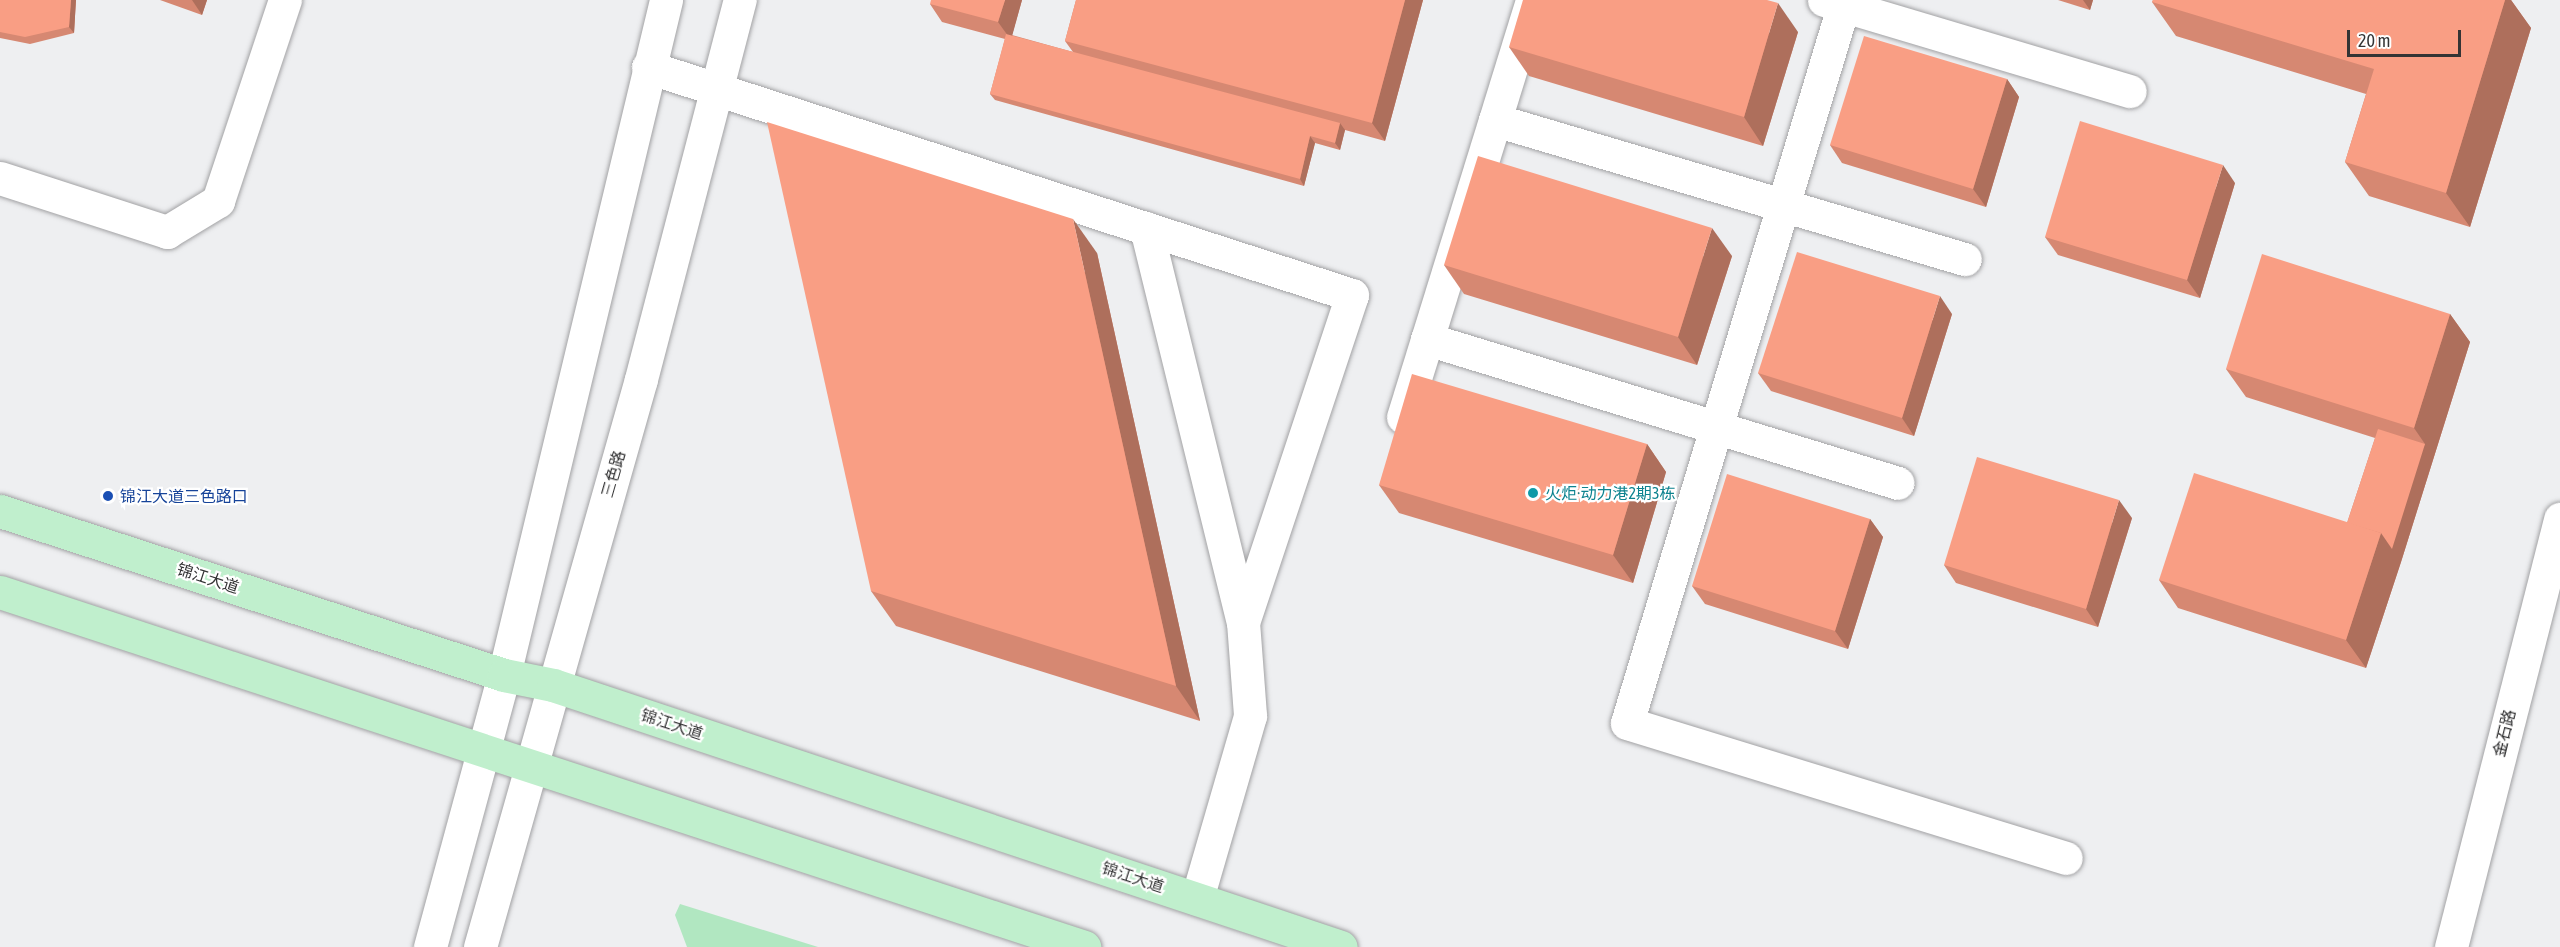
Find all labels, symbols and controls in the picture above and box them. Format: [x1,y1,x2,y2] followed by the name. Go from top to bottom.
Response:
[2350,18,2464,56] scale bar
[2358,30,2390,51] text: 20 m
[597,448,629,500] street label: 三色路
[1545,483,1675,503] place label: 火炬·动力港2期3栋
[120,486,248,506] place label: 锦江大道三色路口
[1526,486,1540,500] marker: 火炬·动力港2期3栋
[101,489,115,503] marker: 锦江大道三色路口
[175,559,241,597] street label: 锦江大道
[639,705,705,743] street label: 锦江大道
[2489,707,2519,759] street label: 金石路
[1100,858,1166,896] street label: 锦江大道

